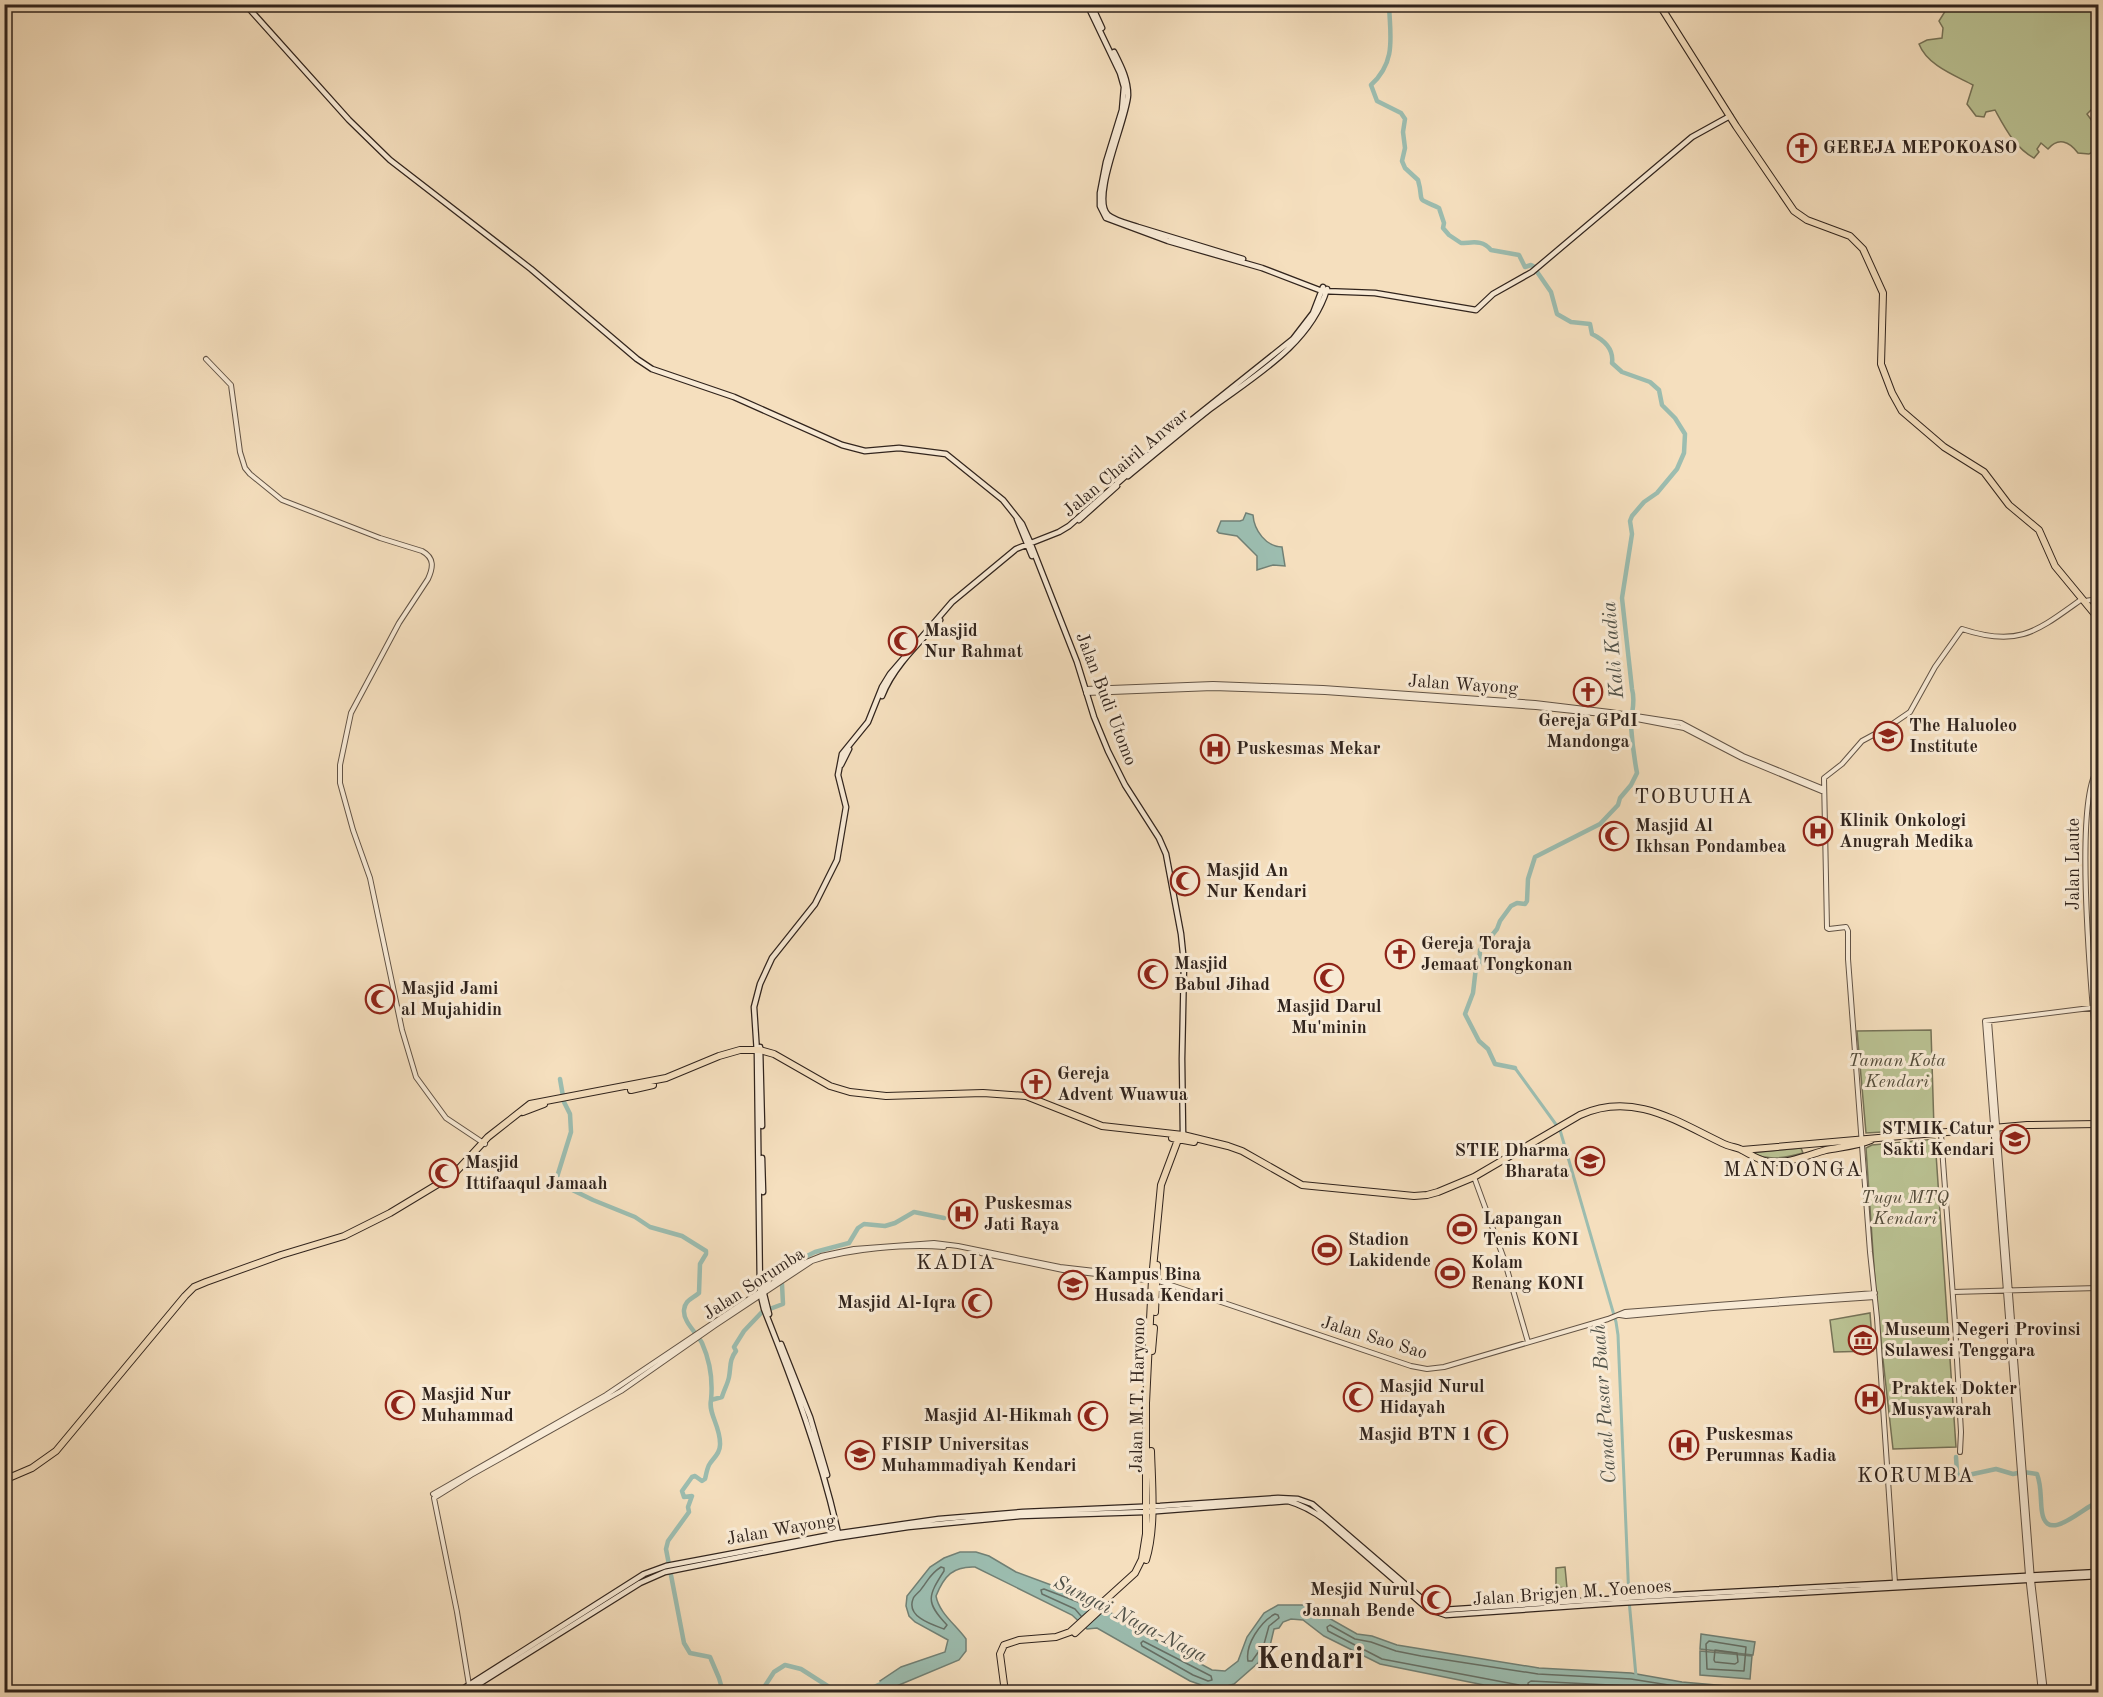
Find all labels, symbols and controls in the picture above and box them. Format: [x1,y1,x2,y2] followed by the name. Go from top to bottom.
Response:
[1786,132,1818,164] church icon: GEREJA MEPOKOASO
[1823,139,2017,157] place label: GEREJA MEPOKOASO
[1060,405,1193,521] street label: Jalan Chairil Anwar
[1600,600,1628,701] water label: Kali Kadia
[924,622,1023,661] place label: Masjid Nur Rahmat
[887,625,919,657] mosque icon: Masjid Nur Rahmat
[1072,630,1140,768] street label: Jalan Budi Utomo
[1407,672,1519,698] street label: Jalan Wayong
[1572,676,1604,708] church icon: Gereja GPdI Mandonga
[1538,712,1638,751] place label: Gereja GPdI Mandonga
[1909,717,2017,756] place label: The Haluoleo Institute
[1872,720,1904,752] school or university icon: The Haluoleo Institute
[1199,733,1231,765] hospital icon: Puskesmas Mekar
[1236,740,1381,758] place label: Puskesmas Mekar
[1634,787,1754,808] district label: TOBUUHA
[1839,812,1973,851] place label: Klinik Onkologi Anugrah Medika
[1802,815,1834,847] hospital icon: Klinik Onkologi Anugrah Medika
[1635,817,1786,856] place label: Masjid Al Ikhsan Pondambea
[2065,818,2083,910] street label: Jalan Laute
[1598,820,1630,852] mosque icon: Masjid Al Ikhsan Pondambea
[1206,862,1307,901] place label: Masjid An Nur Kendari
[1169,865,1201,897] mosque icon: Masjid An Nur Kendari
[1421,935,1573,974] place label: Gereja Toraja Jemaat Tongkonan
[1384,938,1416,970] church icon: Gereja Toraja Jemaat Tongkonan
[1174,955,1270,994] place label: Masjid Babul Jihad
[1137,958,1169,990] mosque icon: Masjid Babul Jihad
[1313,962,1345,994] mosque icon: Masjid Darul Mu'minin
[401,980,502,1019] place label: Masjid Jami al Mujahidin
[364,983,396,1015] mosque icon: Masjid Jami al Mujahidin
[1276,998,1382,1037] place label: Masjid Darul Mu'minin
[1848,1052,1946,1091] park label: Taman Kota Kendari
[1057,1065,1188,1104] place label: Gereja Advent Wuawua
[1020,1068,1052,1100] church icon: Gereja Advent Wuawua
[1882,1120,1994,1159] place label: STMIK Catur Sakti Kendari
[1999,1123,2031,1155] school or university icon: STMIK Catur Sakti Kendari
[1455,1142,1569,1181] place label: STIE Dharma Bharata
[1574,1145,1606,1177] school or university icon: STIE Dharma Bharata
[465,1154,608,1193] place label: Masjid Ittifaaqul Jamaah
[428,1157,460,1189] mosque icon: Masjid Ittifaaqul Jamaah
[1723,1160,1863,1181] district label: MANDONGA
[1861,1189,1949,1228] park label: Tugu MTQ Kendari
[984,1195,1072,1234] place label: Puskesmas Jati Raya
[947,1198,979,1230] hospital icon: Puskesmas Jati Raya
[1483,1210,1579,1249] place label: Lapangan Tenis KONI
[1446,1213,1478,1245] sports icon: Lapangan Tenis KONI
[1348,1231,1431,1270] place label: Stadion Lakidende
[1311,1234,1343,1266] sports icon: Stadion Lakidende
[700,1245,808,1323] street label: Jalan Sorumba
[916,1253,996,1274] district label: KADIA
[1471,1254,1584,1293] place label: Kolam Renang KONI
[1434,1257,1466,1289] sports icon: Kolam Renang KONI
[1094,1266,1224,1305] place label: Kampus Bina Husada Kendari
[1057,1269,1089,1301] school or university icon: Kampus Bina Husada Kendari
[961,1287,993,1319] mosque icon: Masjid Al-Iqra
[837,1294,956,1312] place label: Masjid Al-Iqra
[1319,1313,1429,1363] street label: Jalan Sao Sao
[1128,1317,1148,1473] street label: Jalan M.T. Haryono
[1884,1321,2081,1360] place label: Museum Negeri Provinsi Sulawesi Tenggara
[1589,1323,1621,1485] water label: Canal Pasar Buah
[1847,1324,1879,1356] museum icon: Museum Negeri Provinsi Sulawesi Tenggara
[1379,1378,1485,1417] place label: Masjid Nurul Hidayah
[1891,1380,2017,1419] place label: Praktek Dokter Musyawarah
[1342,1381,1374,1413] mosque icon: Masjid Nurul Hidayah
[1854,1383,1886,1415] hospital icon: Praktek Dokter Musyawarah
[421,1386,514,1425] place label: Masjid Nur Muhammad
[384,1389,416,1421] mosque icon: Masjid Nur Muhammad
[1077,1400,1109,1432] mosque icon: Masjid Al-Hikmah
[924,1407,1072,1425] place label: Masjid Al-Hikmah
[1477,1419,1509,1451] mosque icon: Masjid BTN 1
[1358,1426,1472,1444] place label: Masjid BTN 1
[1705,1426,1836,1465] place label: Puskesmas Perumnas Kadia
[1668,1429,1700,1461] hospital icon: Puskesmas Perumnas Kadia
[881,1436,1076,1475] place label: FISIP Universitas Muhammadiyah Kendari
[844,1439,876,1471] school or university icon: FISIP Universitas Muhammadiyah Kendari
[1857,1466,1975,1487] district label: KORUMBA
[725,1511,837,1548] street label: Jalan Wayong
[1050,1573,1210,1667] water label: Sungai Naga-Naga
[1472,1577,1672,1609] street label: Jalan Brigjen M. Yoenoes
[1302,1581,1415,1620] place label: Mesjid Nurul Jannah Bende
[1420,1584,1452,1616] mosque icon: Mesjid Nurul Jannah Bende
[1256,1645,1364,1675] district label: Kendari

